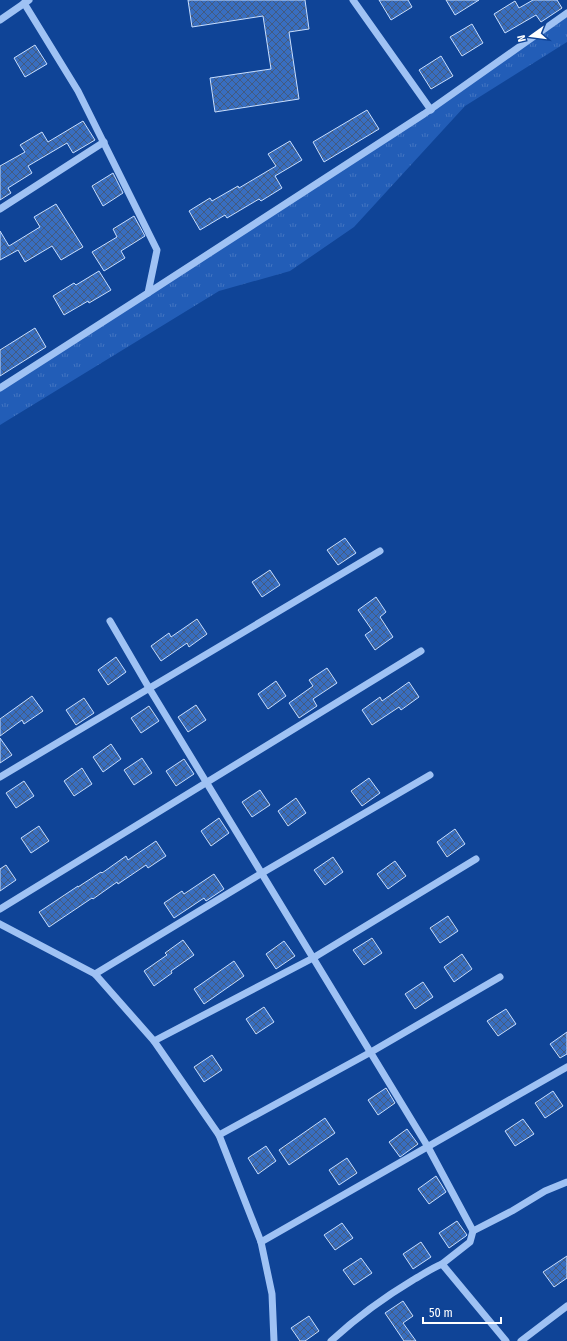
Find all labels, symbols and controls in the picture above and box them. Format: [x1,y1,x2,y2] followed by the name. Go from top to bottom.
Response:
[511,16,551,56] north arrow
[515,34,529,43] text: N
[423,1299,501,1325] scale bar
[429,1306,453,1320] text: 50 m

